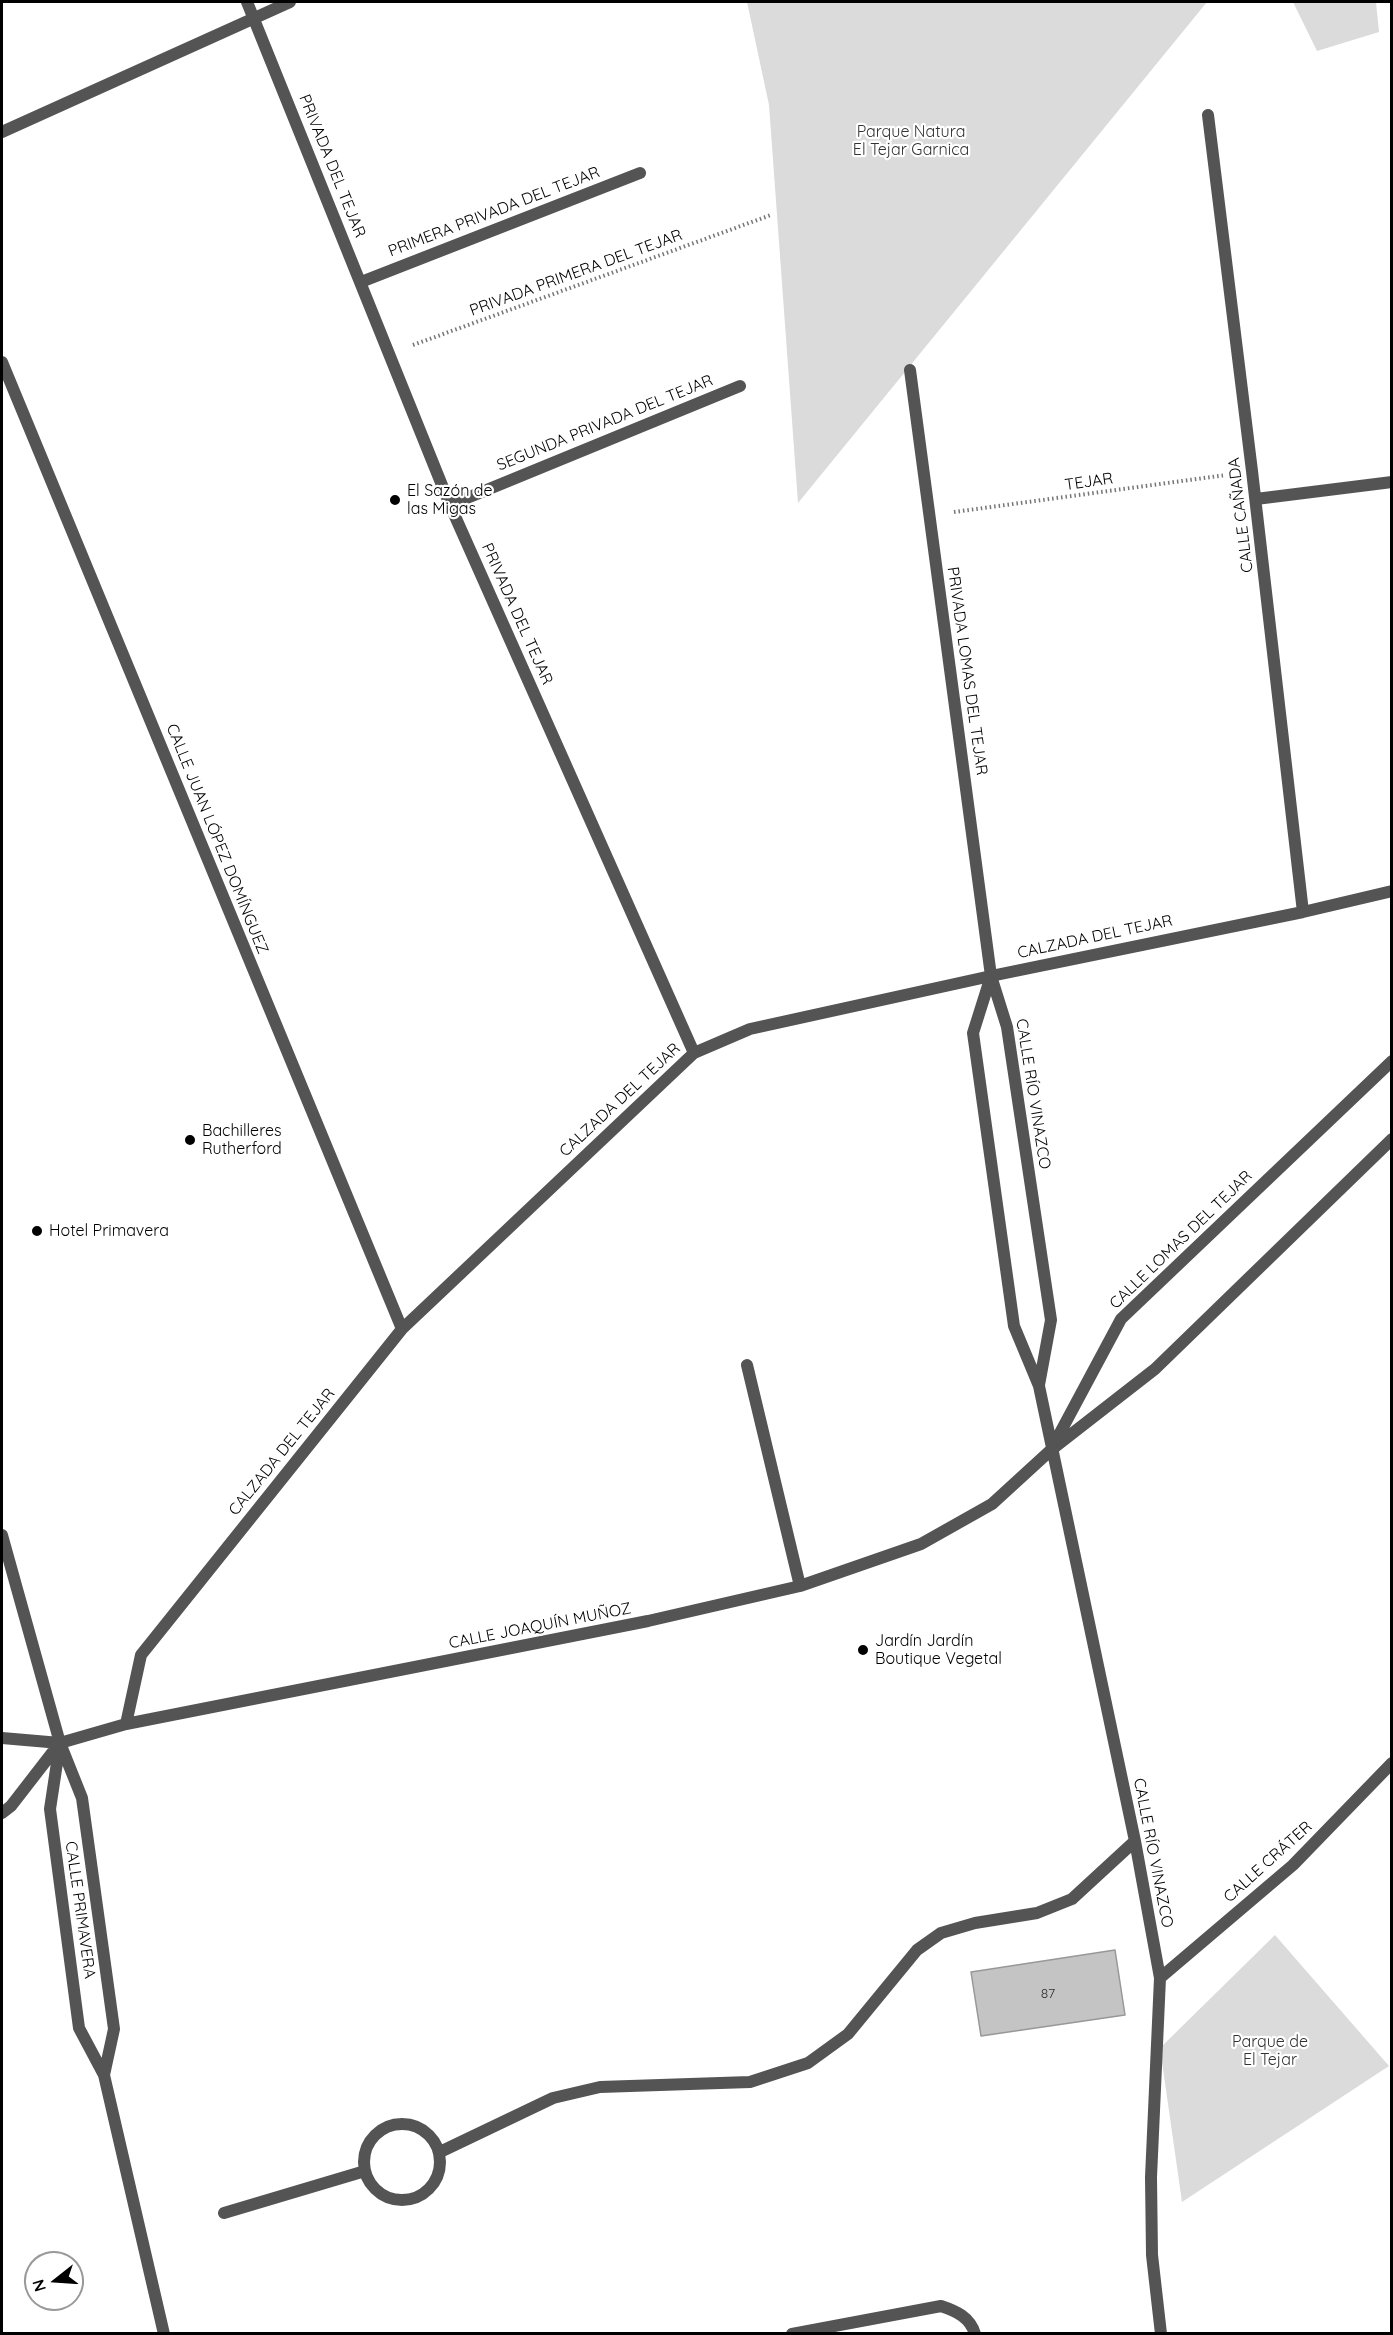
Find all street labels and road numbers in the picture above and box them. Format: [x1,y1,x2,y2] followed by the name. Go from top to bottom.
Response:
[294,92,370,240] street label: PRIVADA DEL TEJAR
[386,163,602,261] street label: PRIMERA PRIVADA DEL TEJAR
[467,226,685,320] street label: PRIVADA PRIMERA DEL TEJAR
[494,371,716,475] street label: SEGUNDA PRIVADA DEL TEJAR
[1224,456,1258,574] street label: CALLE CAÑADA
[1064,469,1114,495] street label: TEJAR
[477,540,557,688] street label: PRIVADA DEL TEJAR
[943,565,991,777] street label: PRIVADA LOMAS DEL TEJAR
[162,721,272,957] street label: CALLE JUAN LÓPEZ DOMÍNGUEZ
[1016,911,1174,963] street label: CALZADA DEL TEJAR
[1012,1017,1054,1171] street label: CALLE RÍO VINAZCO
[556,1039,684,1161] street label: CALZADA DEL TEJAR
[1106,1167,1256,1313] street label: CALLE LOMAS DEL TEJAR
[225,1385,339,1519] street label: CALZADA DEL TEJAR
[447,1599,633,1653] street label: CALLE JOAQUÍN MUÑOZ
[1129,1776,1177,1930] street label: CALLE RÍO VINAZCO
[1220,1817,1316,1907] street label: CALLE CRÁTER
[61,1840,99,1980] street label: CALLE PRIMAVERA

